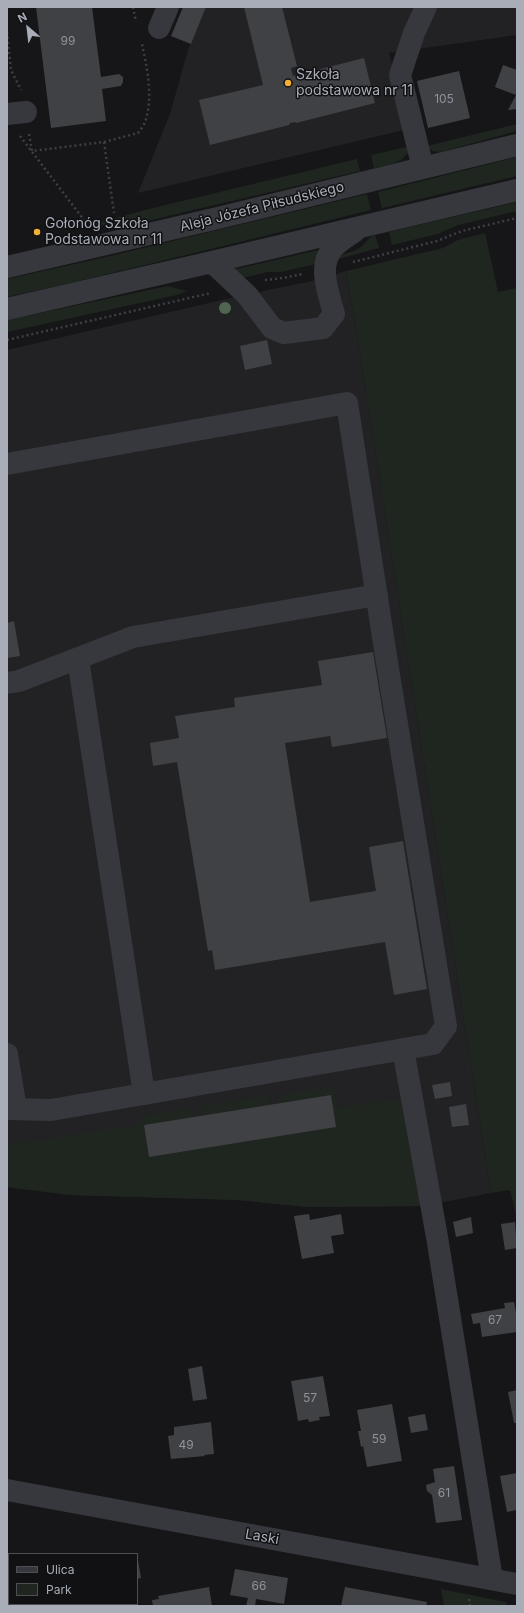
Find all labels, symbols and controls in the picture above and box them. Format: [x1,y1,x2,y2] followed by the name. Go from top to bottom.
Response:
[8,8,48,48] north arrow
[15,9,29,26] text: N
[61,34,75,48] house number: 99
[296,67,413,100] place label: Szkoła podstawowa nr 11
[283,78,293,88] marker: Szkoła podstawowa nr 11
[434,92,454,106] house number: 105
[178,178,346,236] street label: Aleja Józefa Piłsudskiego
[45,216,162,248] place label: Gołonóg Szkoła Podstawowa nr 11
[32,227,42,237] marker: Gołonóg Szkoła Podstawowa nr 11
[488,1313,502,1327] house number: 67
[303,1391,317,1405] house number: 57
[372,1432,386,1446] house number: 59
[178,1438,194,1452] house number: 49
[438,1486,450,1500] house number: 61
[244,1526,280,1548] street label: Laski
[8,1553,138,1605] legend
[46,1562,74,1577] text: Ulica
[252,1579,266,1593] house number: 66
[46,1582,72,1597] text: Park

